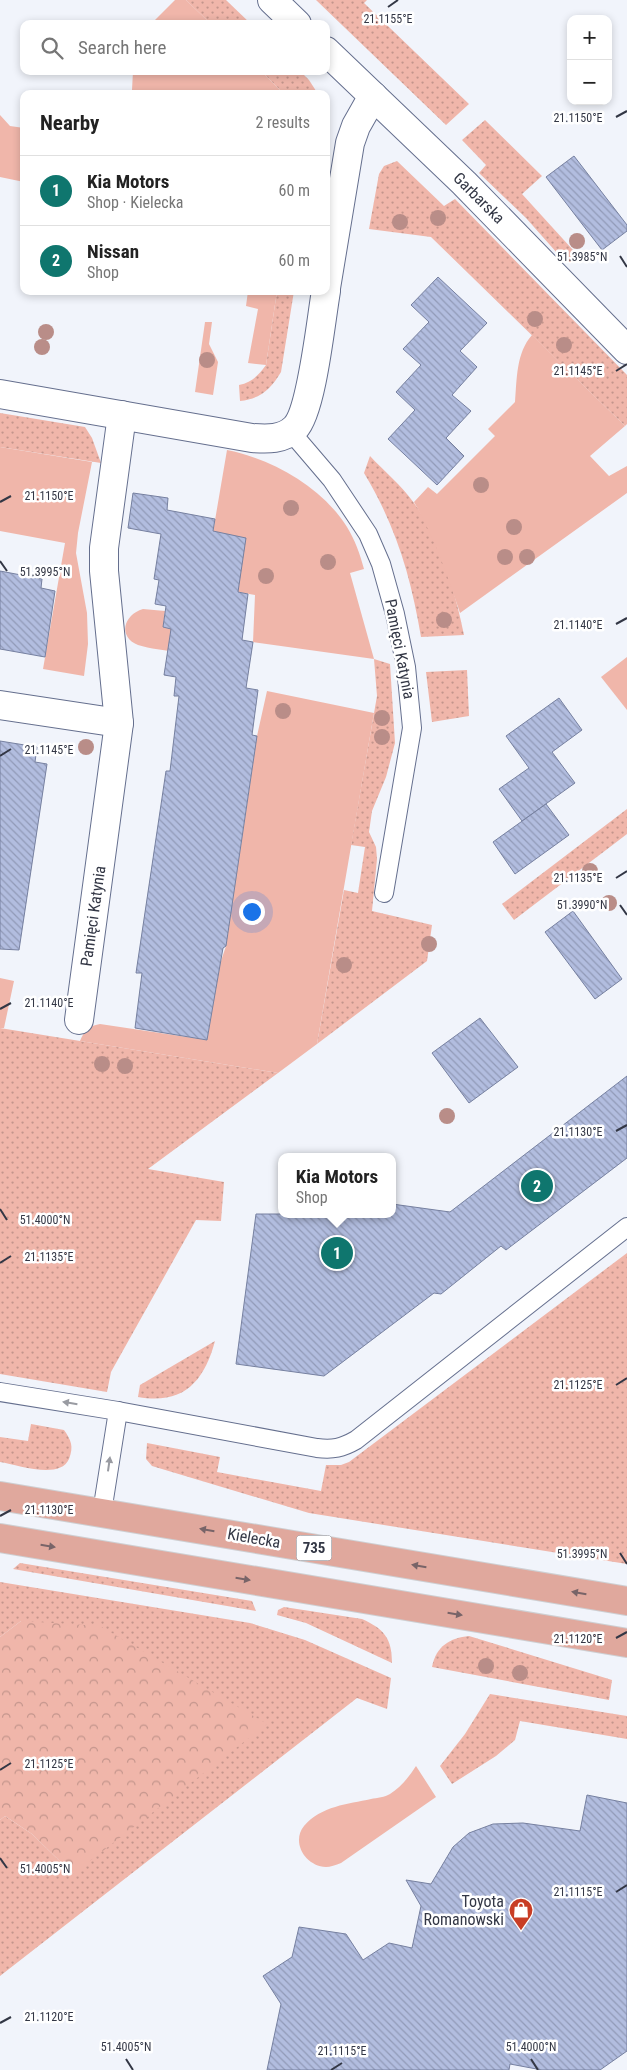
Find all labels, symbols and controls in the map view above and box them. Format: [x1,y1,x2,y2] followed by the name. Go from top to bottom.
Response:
[363,12,413,26] text: 21.1155°E
[567,15,612,105] map controls
[567,15,612,60] button: +
[20,20,330,75] search box
[38,34,66,62] icon: search
[78,36,166,59] text: Search here
[567,60,612,105] button: −
[40,111,99,135] text: Nearby
[553,111,603,125] text: 21.1150°E
[255,113,310,132] text: 2 results
[449,168,509,228] street label: Garbarska
[87,170,169,193] text: Kia Motors
[52,181,60,200] text: 1
[278,181,310,200] text: 60 m
[87,193,184,212] text: Shop · Kielecka
[87,240,139,263] text: Nissan
[557,250,607,264] text: 51.3985°N
[52,251,60,270] text: 2
[278,251,310,270] text: 60 m
[87,263,119,282] text: Shop
[553,364,603,378] text: 21.1145°E
[24,489,74,503] text: 21.1150°E
[20,565,70,579] text: 51.3995°N
[381,597,419,701] street label: Pamięci Katynia
[553,618,603,632] text: 21.1140°E
[24,743,74,757] text: 21.1145°E
[77,865,109,967] street label: Pamięci Katynia
[553,871,603,885] text: 21.1135°E
[557,898,607,912] text: 51.3990°N
[239,899,265,925] your location
[24,996,74,1010] text: 21.1140°E
[553,1125,603,1139] text: 21.1130°E
[278,1153,396,1218] popup
[296,1165,378,1188] text: Kia Motors
[521,1167,553,1205] pin: 2
[296,1188,328,1207] text: Shop
[20,1213,70,1227] text: 51.4000°N
[321,1234,353,1272] pin: 1
[24,1250,74,1264] text: 21.1135°E
[553,1378,603,1392] text: 21.1125°E
[62,1399,78,1407] one-way arrow
[106,1455,114,1471] one-way arrow
[24,1503,74,1517] text: 21.1130°E
[226,1524,282,1552] street label: Kielecka
[198,1525,214,1533] one-way arrow
[296,1536,332,1560] road number: 735
[40,1543,56,1551] one-way arrow
[557,1547,607,1561] text: 51.3995°N
[410,1561,426,1569] one-way arrow
[235,1575,251,1583] one-way arrow
[571,1588,587,1596] one-way arrow
[447,1611,463,1619] one-way arrow
[553,1632,603,1646] text: 21.1120°E
[24,1757,74,1771] text: 21.1125°E
[20,1862,70,1876] text: 51.4005°N
[553,1885,603,1899] text: 21.1115°E
[423,1892,504,1929] place label: Toyota Romanowski
[508,1897,534,1931] shop icon: Toyota Romanowski
[24,2010,74,2024] text: 21.1120°E
[101,2040,151,2054] text: 51.4005°N
[506,2040,556,2054] text: 51.4000°N
[317,2044,367,2058] text: 21.1115°E

